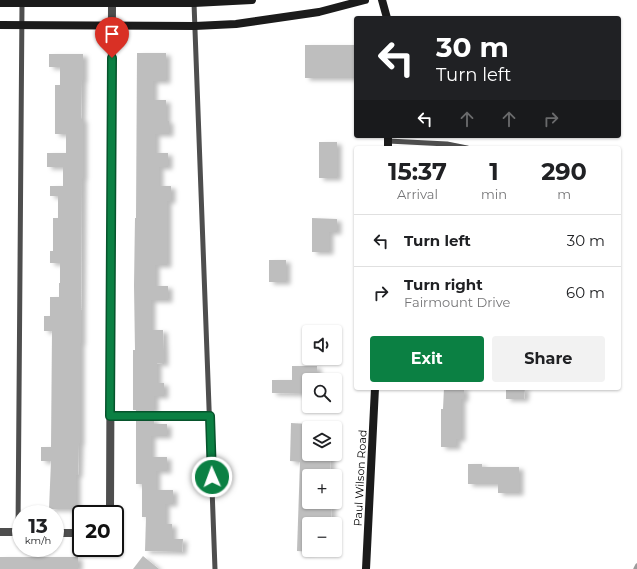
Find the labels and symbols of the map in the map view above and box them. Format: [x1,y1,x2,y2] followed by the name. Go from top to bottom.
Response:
[95,17,129,58] pin
[350,429,370,527] street label: Paul Wilson Road
[191,456,233,498] position arrow
[72,505,124,557] speed limit sign: 20

